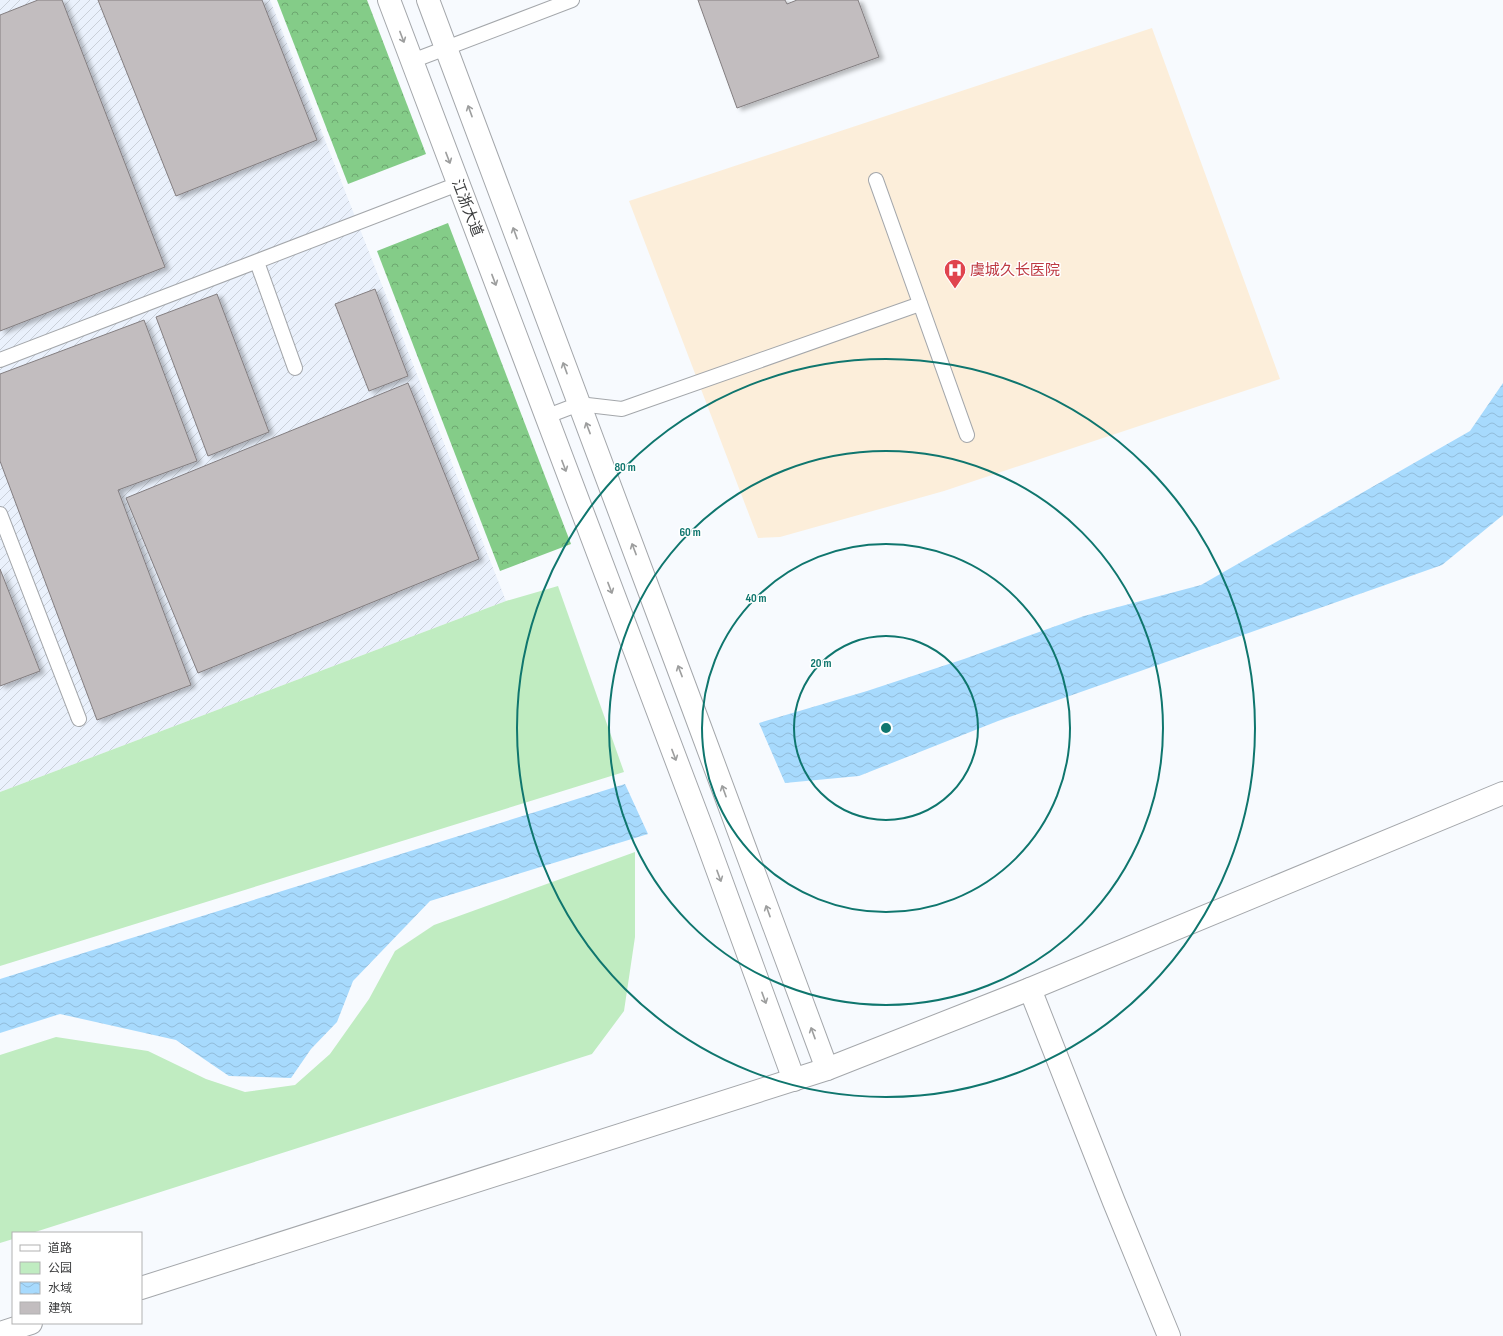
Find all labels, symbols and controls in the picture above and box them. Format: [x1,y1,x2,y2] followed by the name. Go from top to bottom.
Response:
[399,30,407,42] one-way arrow
[465,105,473,117] one-way arrow
[445,152,453,164] one-way arrow
[447,177,487,239] street label: 江浙大道
[511,227,519,239] one-way arrow
[942,257,968,290] hospital icon: 虞城久长医院
[970,261,1060,280] place label: 虞城久长医院
[490,273,498,285] one-way arrow
[561,362,569,374] one-way arrow
[583,422,591,434] one-way arrow
[561,460,569,472] one-way arrow
[614,460,636,475] text: 80 m
[679,525,701,540] text: 60 m
[629,544,637,556] one-way arrow
[607,581,615,593] one-way arrow
[745,591,767,606] text: 40 m
[811,656,831,671] text: 20 m
[675,666,683,678] one-way arrow
[879,721,893,735] centre of rings
[671,749,679,761] one-way arrow
[719,785,727,797] one-way arrow
[716,869,723,882] one-way arrow
[763,905,771,917] one-way arrow
[760,991,768,1003] one-way arrow
[809,1026,816,1039] one-way arrow
[12,1232,142,1324] legend
[48,1241,72,1256] text: 道路
[48,1261,72,1276] text: 公园
[48,1281,72,1296] text: 水域
[48,1301,72,1316] text: 建筑

